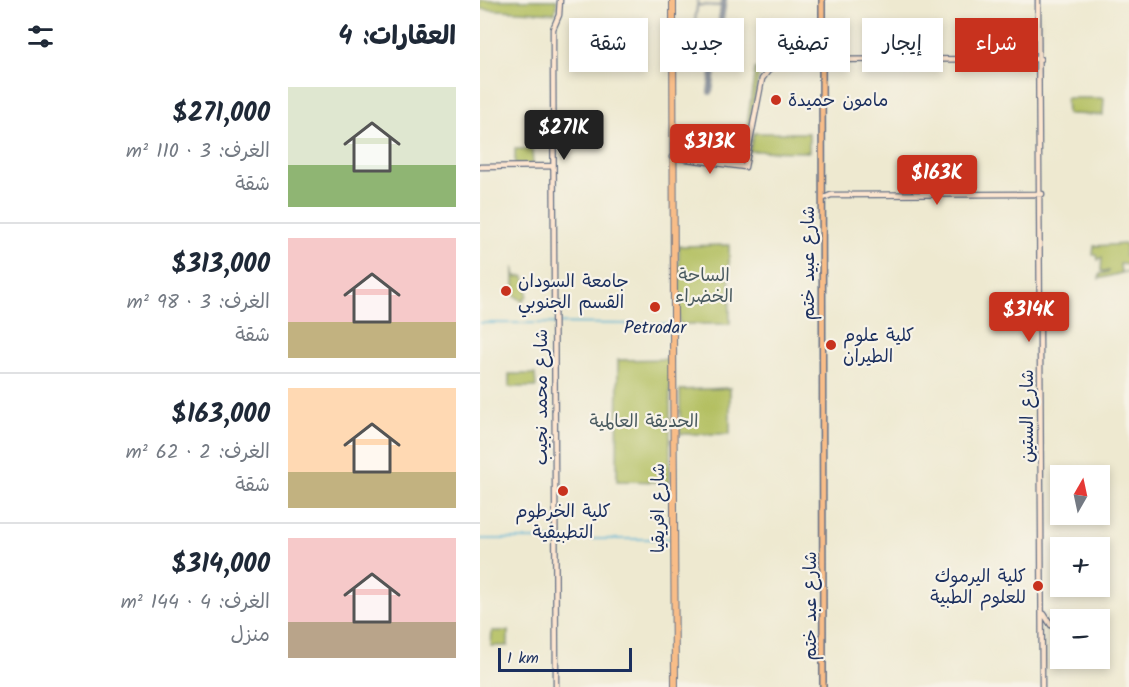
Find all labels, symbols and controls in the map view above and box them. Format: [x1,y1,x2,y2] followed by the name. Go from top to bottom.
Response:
[338,16,456,58] text: العقارات: 4
[569,18,648,72] chip: شقة
[660,18,744,72] chip: جديد
[756,18,850,72] chip: تصفية
[862,18,943,72] chip: إيجار
[955,18,1038,72] chip: شراء
[24,20,57,53] icon: filters
[788,87,888,116] place label: مامون حميدة
[172,93,270,135] text: $271,000
[769,93,783,107] marker: مامون حميدة
[522,110,606,161] pin: $271K
[336,111,408,183] icon: home
[538,113,590,145] text: $271K
[668,124,752,175] pin: $313K
[684,127,736,159] text: $313K
[126,136,270,168] text: الغرف: 3 · 110 m²
[895,155,979,206] pin: $163K
[911,158,963,190] text: $163K
[235,169,270,201] text: شقة
[795,206,824,320] street label: شارع عبيد ختم
[171,244,270,286] text: $313,000
[336,262,408,334] icon: home
[675,262,733,312] park label: الساحة الخضراء
[518,268,629,318] place label: جامعة السودان القسم الجنوبي
[499,284,513,298] marker: جامعة السودان القسم الجنوبي
[127,287,270,319] text: الغرف: 3 · 98 m²
[987,292,1071,343] pin: $314K
[1003,295,1055,327] text: $314K
[648,300,662,314] marker: Petrodar
[624,314,687,343] place label: Petrodar
[235,320,270,352] text: شقة
[843,322,915,372] place label: كلية علوم الطيران
[528,329,557,465] street label: شارع محمد نجيب
[824,338,838,352] marker: كلية علوم الطيران
[1014,369,1043,463] street label: شارع الستين
[172,394,270,436] text: $163,000
[589,408,699,437] park label: الحديقة العالمية
[336,412,408,484] icon: home
[126,437,270,469] text: الغرف: 2 · 62 m²
[645,463,674,553] street label: شارع افريقيا
[1050,465,1110,525] north arrow
[1050,465,1110,669] map controls
[235,470,270,502] text: شقة
[556,484,570,498] marker: كلية الخرطوم التطبيقية
[515,498,611,548] place label: كلية الخرطوم التطبيقية
[1050,537,1110,597] button: +
[172,544,270,586] text: $314,000
[797,551,826,661] street label: شارع عبد ختم
[336,562,408,634] icon: home
[930,563,1026,613] place label: كلية اليرموك للعلوم الطبية
[1031,579,1045,593] marker: كلية اليرموك للعلوم الطبية
[121,587,270,619] text: الغرف: 4 · 144 m²
[1050,609,1110,669] button: −
[231,620,270,652] text: منزل
[498,645,632,672] scale bar
[507,646,539,671] text: 1 km

